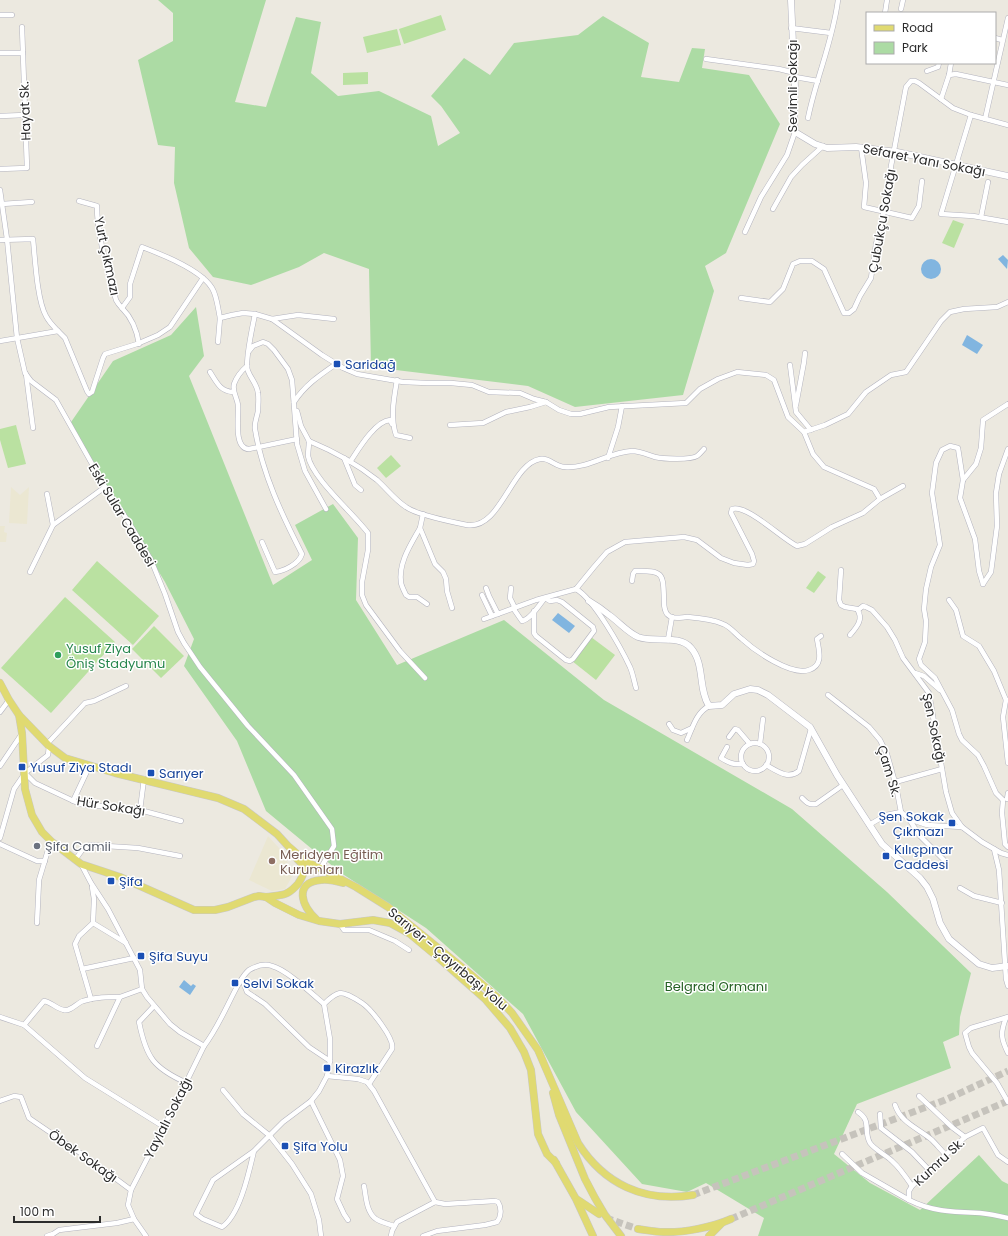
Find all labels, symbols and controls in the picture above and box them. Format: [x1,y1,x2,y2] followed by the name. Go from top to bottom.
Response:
[866,12,996,64] legend
[902,19,933,36] text: Road
[902,39,929,56] text: Park
[783,40,802,132] street label: Sevimli Sokağı
[14,81,36,141] street label: Hayat Sk.
[861,139,987,181] street label: Sefaret Yanı Sokağı
[864,168,900,274] street label: Çubukçu Sokağı
[89,215,125,297] street label: Yurt Çıkmazı
[345,355,396,374] place label: Saridağ
[332,359,342,369] marker: Saridağ
[84,460,160,570] street label: Eski Sular Caddesi
[66,639,165,673] place label: Yusuf Ziya Öniş Stadyumu
[53,650,63,660] marker: Yusuf Ziya Öniş Stadyumu
[917,691,951,765] street label: Şen Sokağı
[872,743,906,799] street label: Çam Sk.
[30,758,132,777] place label: Yusuf Ziya Stadı
[17,762,27,772] marker: Yusuf Ziya Stadı
[159,764,204,783] place label: Sarıyer
[146,768,156,778] marker: Sarıyer
[75,791,147,821] street label: Hür Sokağı
[878,807,944,841] place label: Şen Sokak Çıkmazı
[947,818,957,828] marker: Şen Sokak Çıkmazı
[45,837,111,856] place label: Şifa Camii
[894,840,953,874] place label: Kılıçpınar Caddesi
[32,841,42,851] marker: Şifa Camii
[280,845,383,879] place label: Meridyen Eğitim Kurumları
[881,851,891,861] marker: Kılıçpınar Caddesi
[267,856,277,866] marker: Meridyen Eğitim Kurumları
[119,872,143,891] place label: Şifa
[106,876,116,886] marker: Şifa
[384,903,512,1015] street label: Sarıyer - Çayırbaşı Yolu
[149,947,208,966] place label: Şifa Suyu
[136,951,146,961] marker: Şifa Suyu
[243,974,314,993] place label: Selvi Sokak
[665,977,767,996] park label: Belgrad Ormanı
[230,978,240,988] marker: Selvi Sokak
[335,1059,379,1078] place label: Kirazlık
[322,1063,332,1073] marker: Kirazlık
[139,1074,197,1162] street label: Yaylalı Sokağı
[45,1125,121,1187] street label: Öbek Sokağı
[909,1133,969,1191] street label: Kumru Sk.
[293,1137,348,1156] place label: Şifa Yolu
[280,1141,290,1151] marker: Şifa Yolu
[14,1198,100,1224] scale bar
[20,1203,54,1220] text: 100 m

